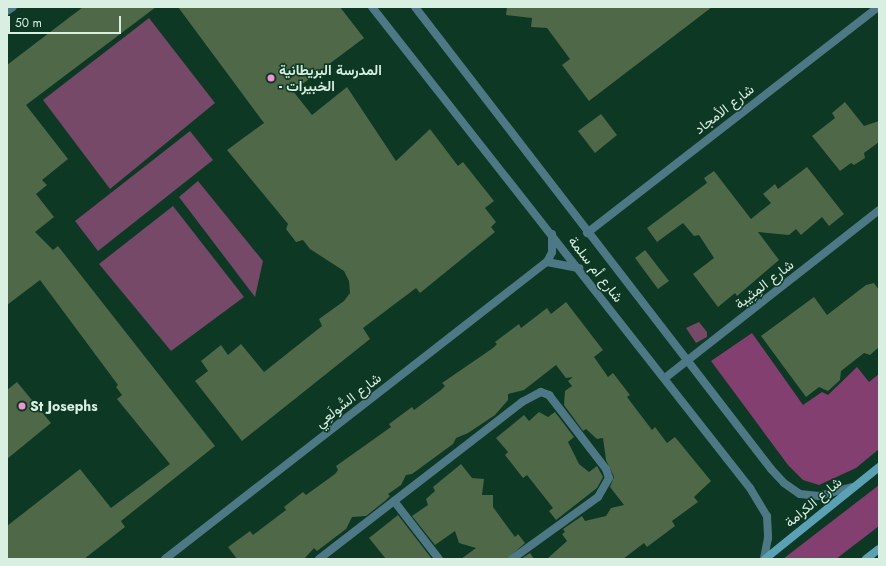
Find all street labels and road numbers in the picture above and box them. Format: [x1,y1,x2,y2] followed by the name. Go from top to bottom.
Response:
[691,81,757,137] street label: شارع الأمجاد
[565,233,627,305] street label: شارع أم سلمة
[731,256,797,312] street label: شارع المِثِيبة
[312,369,384,431] street label: شارع السُّولَعِي
[781,473,845,531] street label: شارع الكرامة

